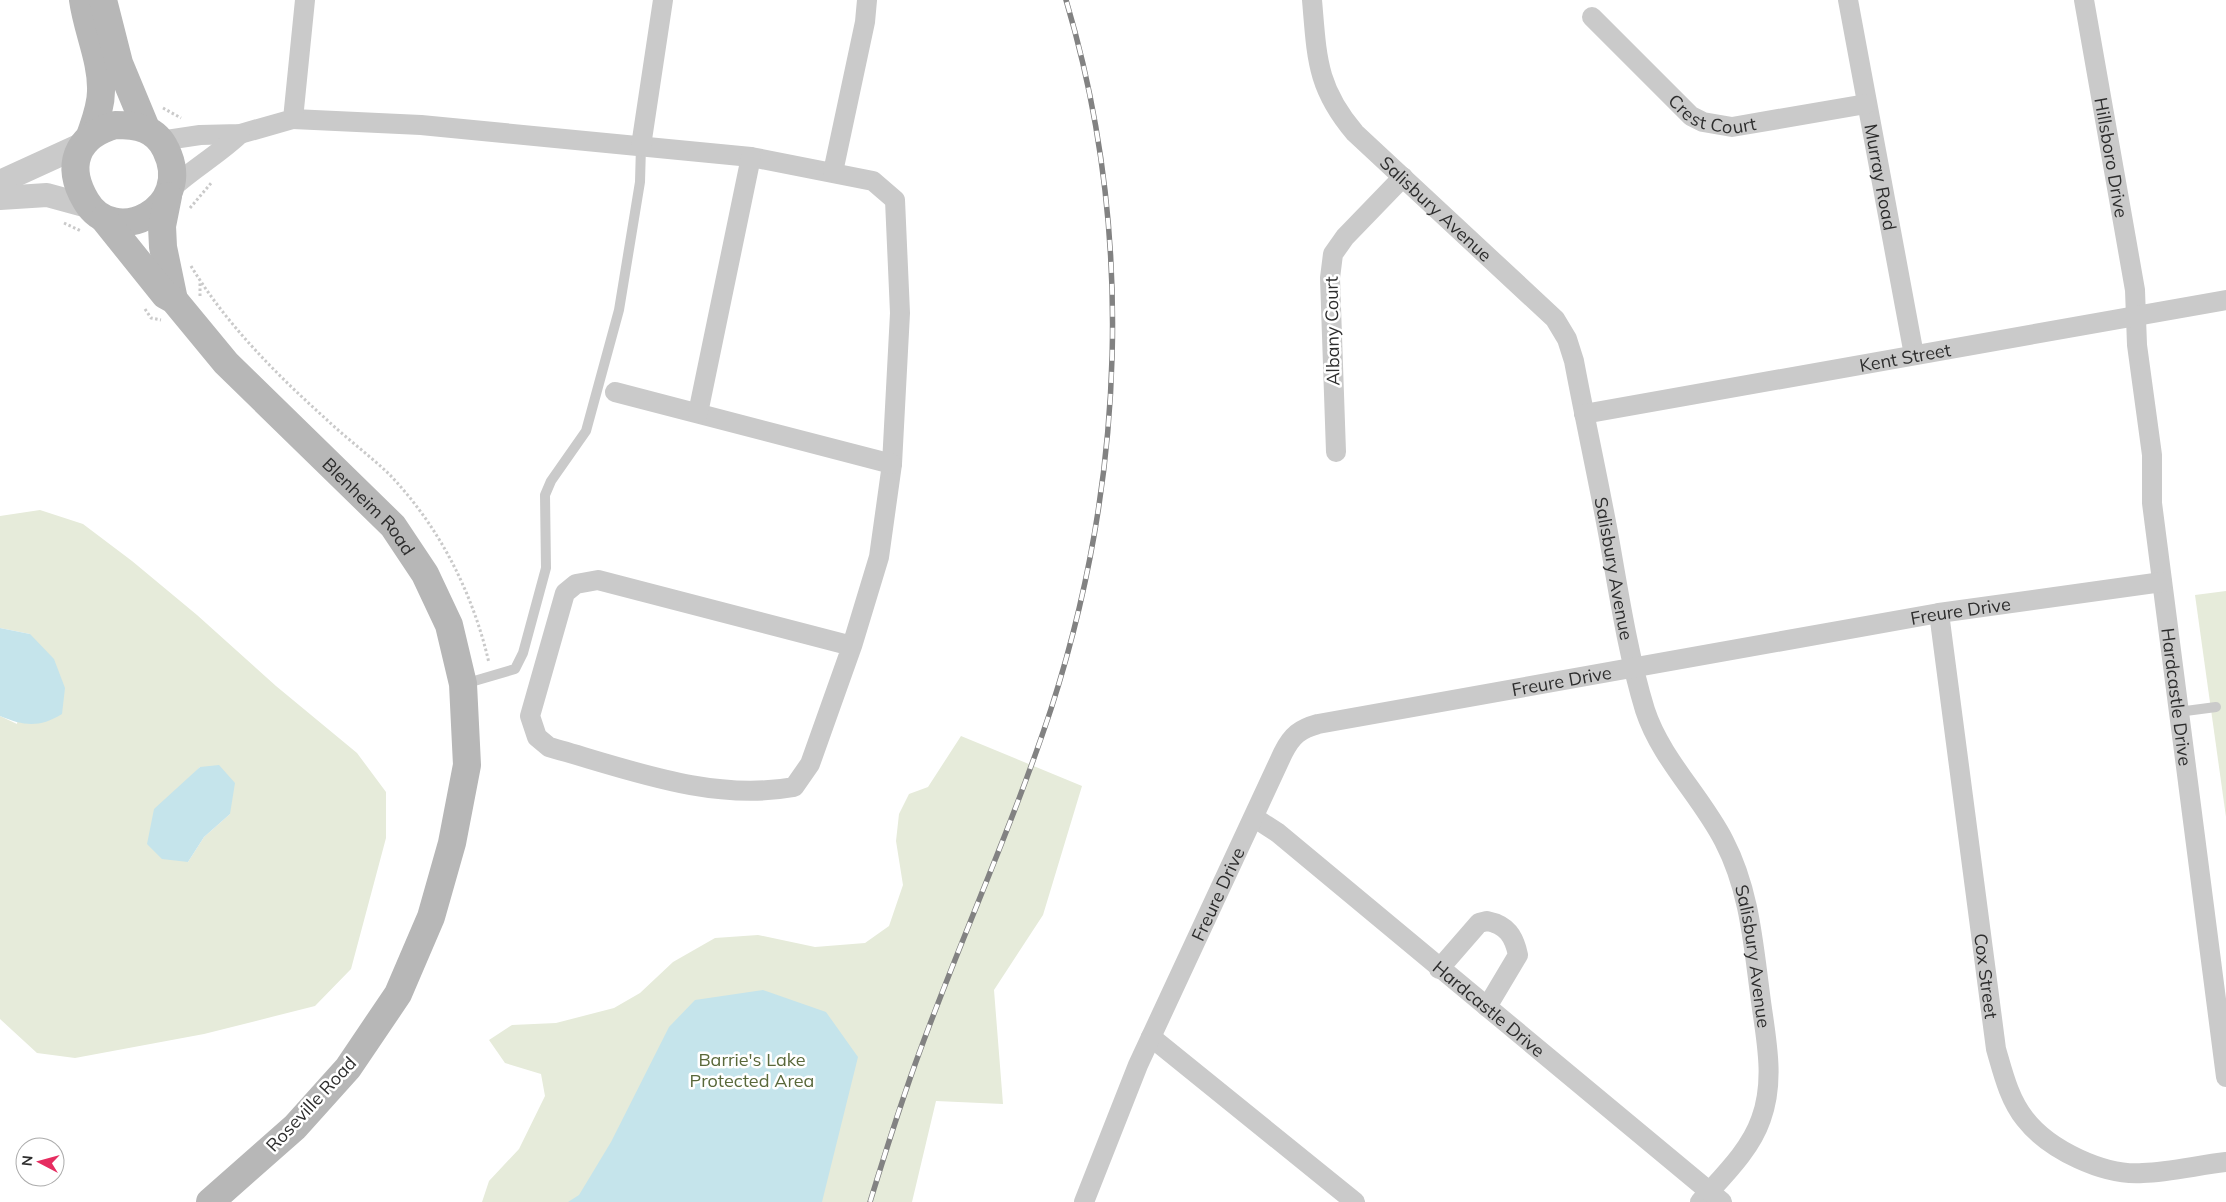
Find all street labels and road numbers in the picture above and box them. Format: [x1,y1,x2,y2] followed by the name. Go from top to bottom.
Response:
[1664,89,1758,138] street label: Crest Court
[2090,96,2134,219] street label: Hillsboro Drive
[1860,122,1902,232] street label: Murray Road
[1375,151,1497,266] street label: Salisbury Avenue
[1320,276,1344,386] street label: Albany Court
[1857,338,1952,376] street label: Kent Street
[318,452,420,559] street label: Blenheim Road
[1590,495,1639,642] street label: Salisbury Avenue
[1909,592,2012,629] street label: Freure Drive
[2157,626,2197,767] street label: Hardcastle Drive
[1510,660,1613,701] street label: Freure Drive
[1186,843,1249,944] street label: Freure Drive
[1730,882,1776,1029] street label: Salisbury Avenue
[1969,932,2003,1020] street label: Cox Street
[1428,955,1550,1062] street label: Hardcastle Drive
[261,1051,361,1157] street label: Roseville Road

